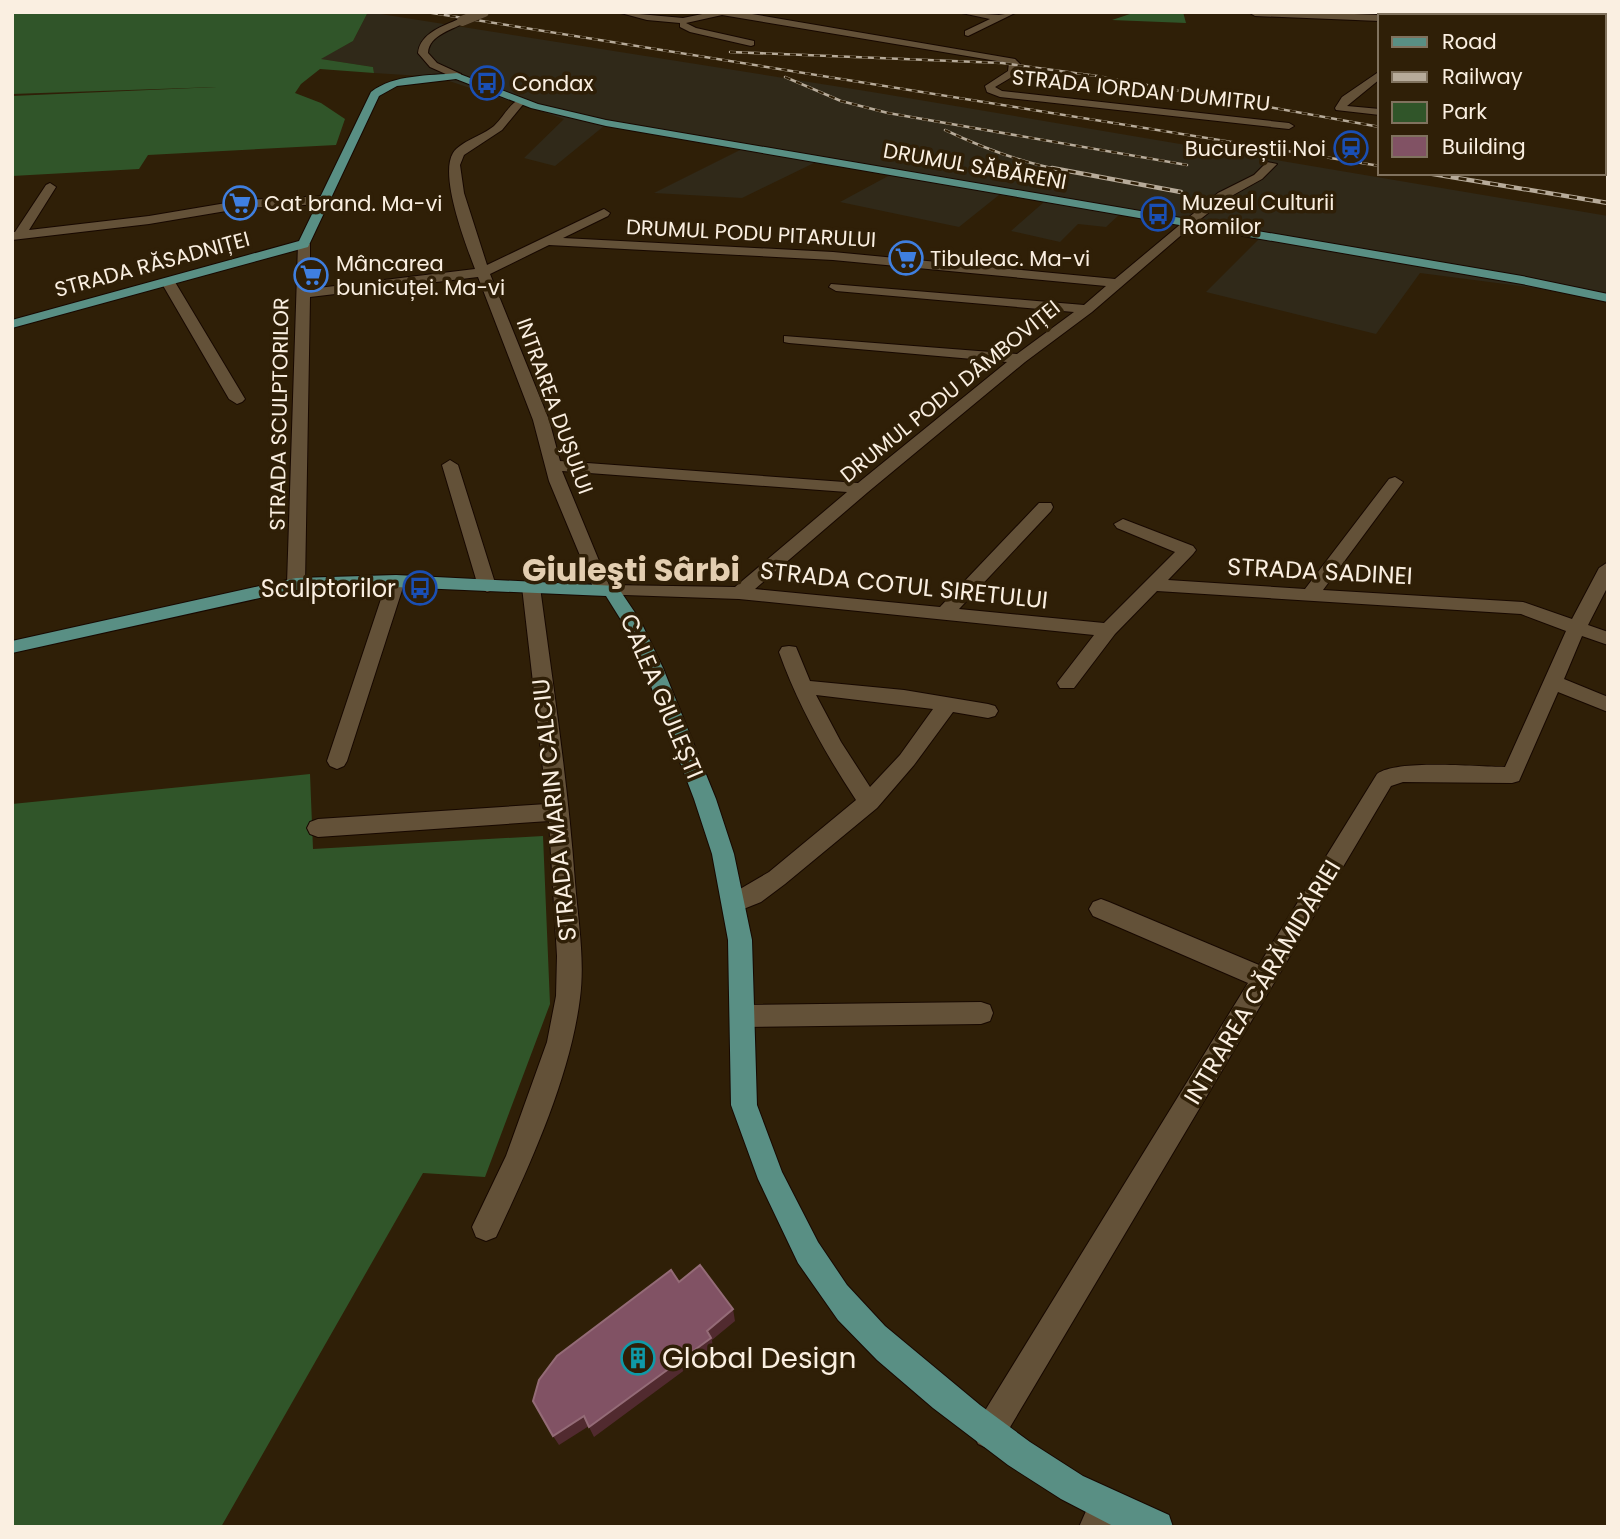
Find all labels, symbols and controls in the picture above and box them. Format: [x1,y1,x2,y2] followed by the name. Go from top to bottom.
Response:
[1378,14,1606,175] legend
[1442,27,1497,56] text: Road
[1010,62,1272,118] street label: STRADA IORDAN DUMITRU
[1442,62,1523,91] text: Railway
[468,64,506,102] bus stop icon: Condax
[512,69,594,98] place label: Condax
[1442,97,1487,126] text: Park
[1332,129,1370,167] station icon: Bucureștii Noi
[1442,132,1526,161] text: Building
[1185,134,1326,163] place label: Bucureștii Noi
[881,136,1069,196] street label: DRUMUL SĂBĂRENI
[221,184,259,222] supermarket icon: Cat brand. Ma-vi
[1182,188,1334,241] place label: Muzeul Culturii Romilor
[264,189,442,218] place label: Cat brand. Ma-vi
[1139,195,1177,233] bus stop icon: Muzeul Culturii Romilor
[625,212,877,254] street label: DRUMUL PODU PITARULUI
[51,224,253,304] street label: STRADA RĂSADNIȚEI
[887,239,925,277] supermarket icon: Tibuleac. Ma-vi
[930,244,1090,273] place label: Tibuleac. Ma-vi
[336,249,505,302] place label: Mâncarea bunicuței. Ma-vi
[292,256,330,294] supermarket icon: Mâncarea bunicuței. Ma-vi
[834,293,1066,489] street label: DRUMUL PODU DÂMBOVIȚEI
[262,297,296,531] street label: STRADA SCULPTORILOR
[510,314,600,498] street label: INTRAREA DUȘULUI
[522,547,740,592] district label: Giuleşti Sârbi
[1226,550,1414,592] street label: STRADA SADINEI
[758,553,1050,617] street label: STRADA COTUL SIRETULUI
[401,569,439,607] bus stop icon: Sculptorilor
[261,572,396,605] place label: Sculptorilor
[612,608,712,784] street label: CALEA GIULEȘTI
[524,677,584,943] street label: STRADA MARIN CALCIU
[1176,854,1348,1110] street label: INTRAREA CĂRĂMIDĂRIEI
[619,1339,657,1377] building icon: Global Design
[662,1339,856,1378] place label: Global Design

